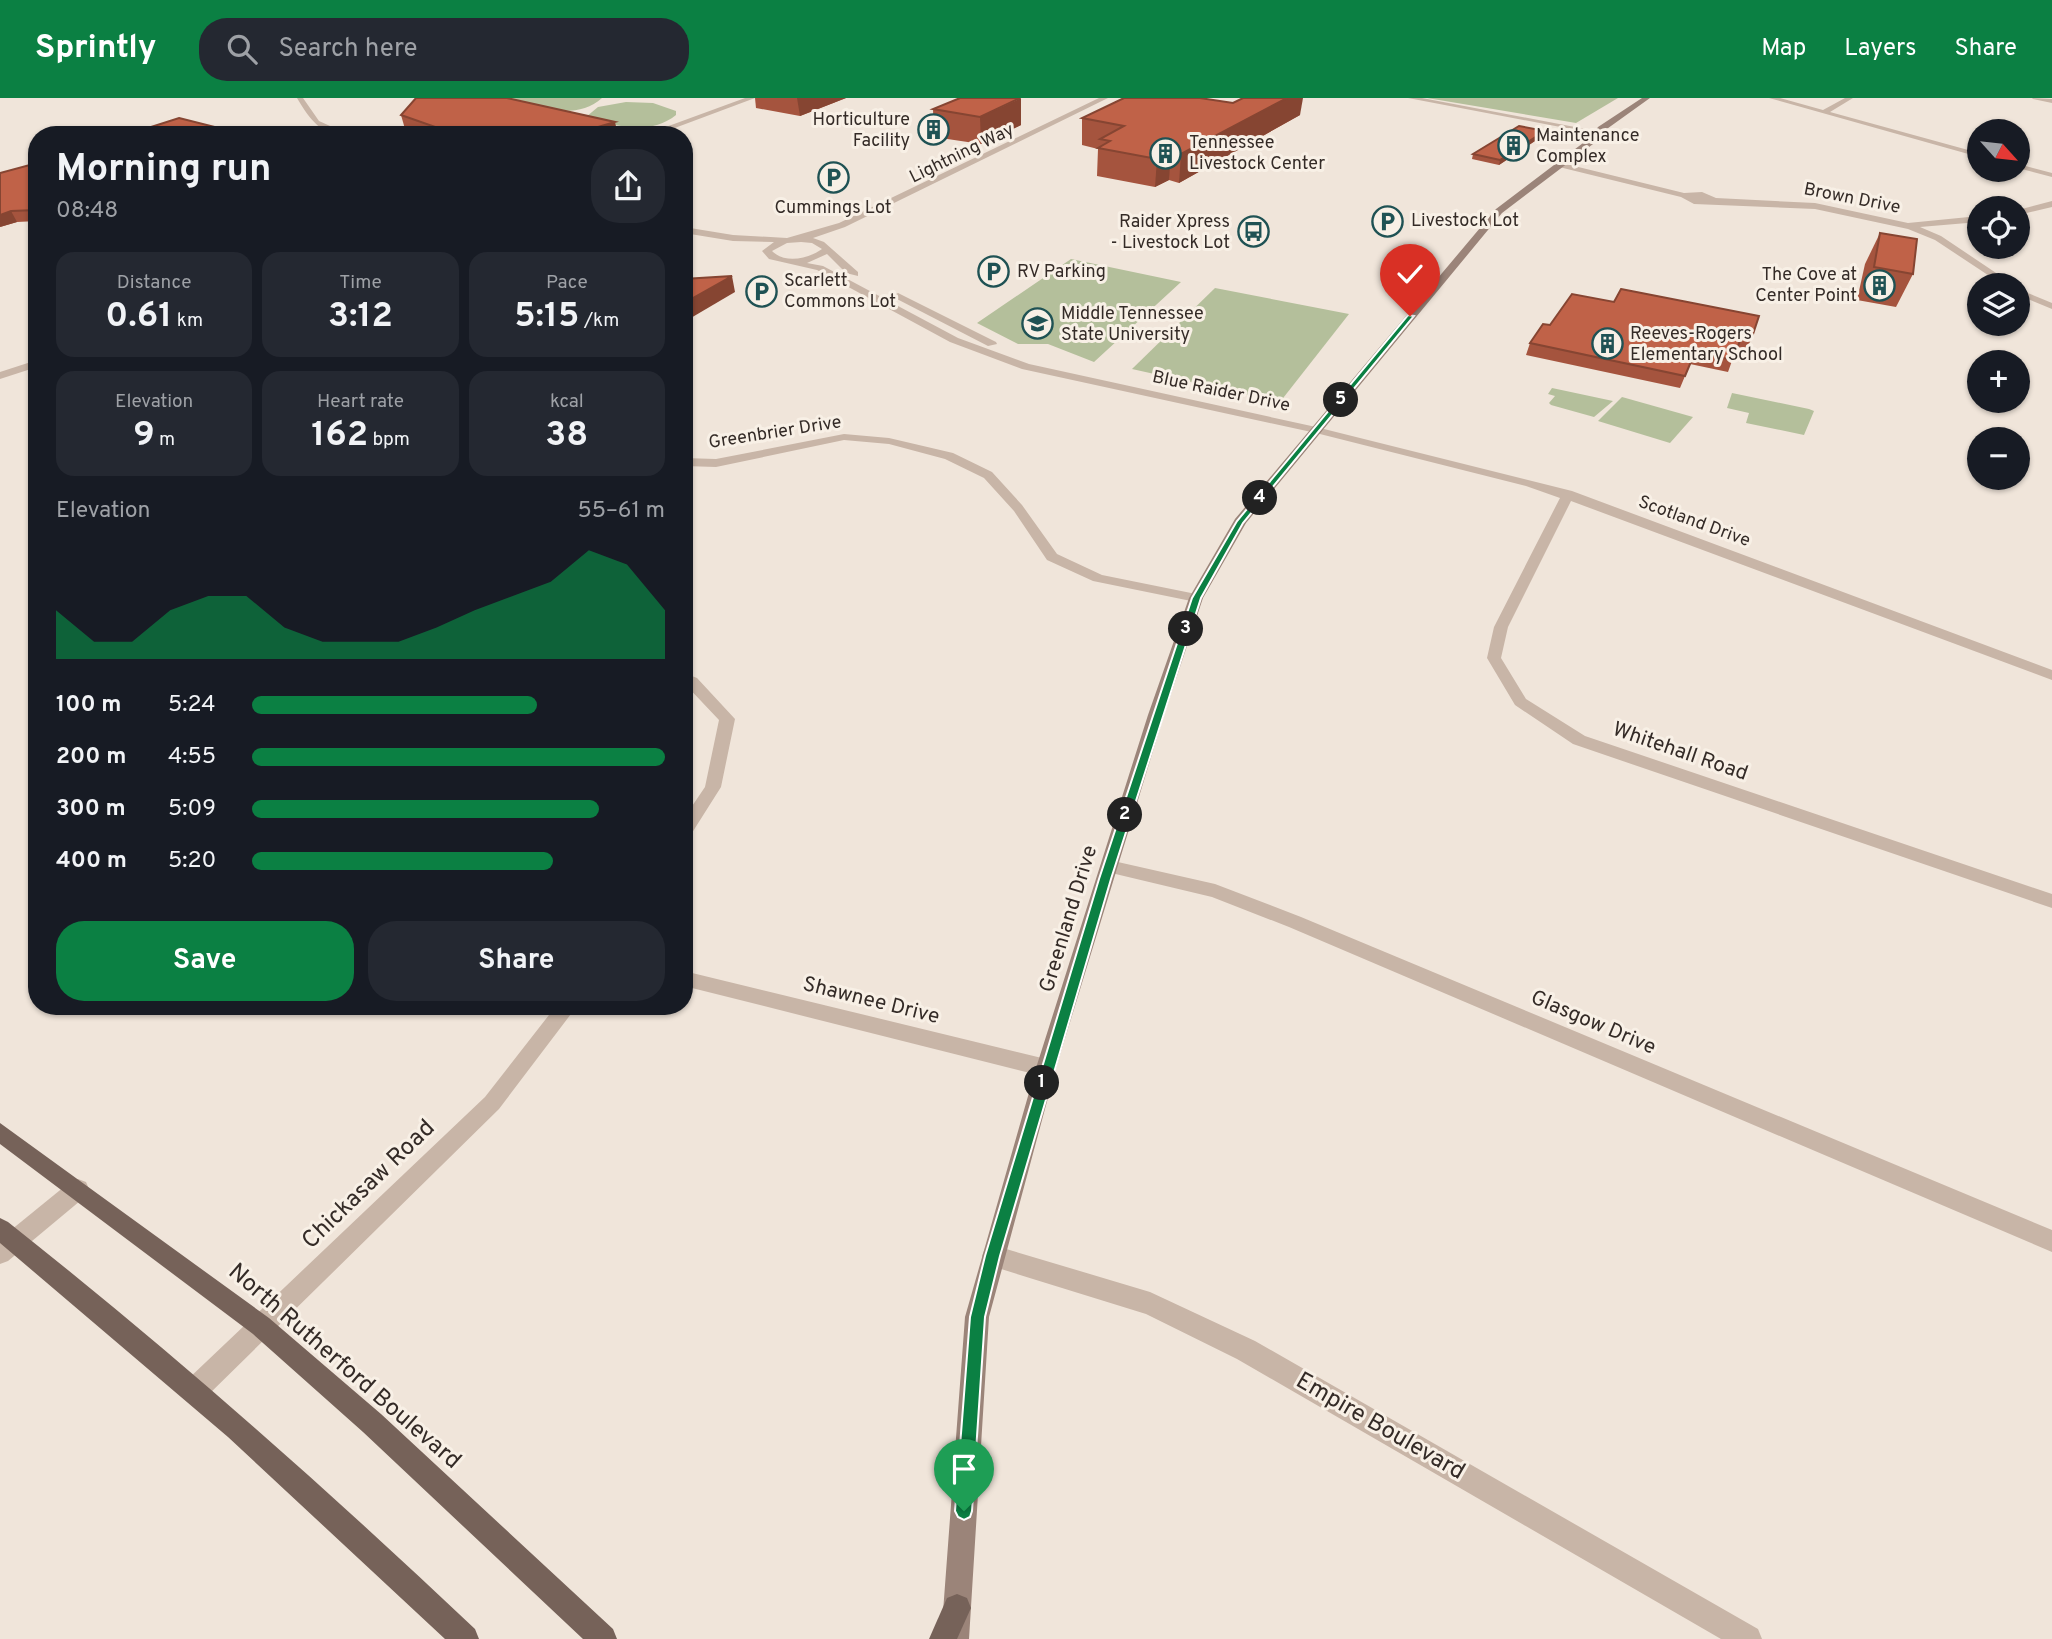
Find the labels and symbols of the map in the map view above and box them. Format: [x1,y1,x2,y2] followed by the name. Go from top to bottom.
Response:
[813,109,910,153] place label: Horticulture Facility
[916,113,950,147] building icon: Horticulture Facility
[906,119,1018,189] street label: Lightning Way
[1967,119,2030,182] north arrow
[1536,125,1639,169] place label: Maintenance Complex
[1496,129,1530,163] building icon: Maintenance Complex
[1189,132,1325,176] place label: Tennessee Livestock Center
[1149,136,1183,170] building icon: Tennessee Livestock Center
[816,161,850,195] parking icon: Cummings Lot
[1802,178,1902,220] street label: Brown Drive
[774,197,892,220] place label: Cummings Lot
[1371,204,1405,238] parking icon: Livestock Lot
[1411,210,1519,233] place label: Livestock Lot
[1111,211,1230,255] place label: Raider Xpress - Livestock Lot
[1236,215,1270,249] bus stop icon: Raider Xpress - Livestock Lot
[1380,244,1440,316] pin
[977,255,1011,289] parking icon: RV Parking
[1017,261,1106,284] place label: RV Parking
[1755,264,1857,308] place label: The Cove at Center Point
[1863,268,1897,302] building icon: The Cove at Center Point
[784,270,896,314] place label: Scarlett Commons Lot
[744,274,778,308] parking icon: Scarlett Commons Lot
[1061,303,1204,347] place label: Middle Tennessee State University
[1021,307,1055,341] school or university icon: Middle Tennessee State University
[1630,323,1783,367] place label: Reeves-Rogers Elementary School
[1590,327,1624,361] building icon: Reeves-Rogers Elementary School
[1150,366,1292,418] street label: Blue Raider Drive
[1324,382,1358,418] pin: 5
[707,411,843,455] street label: Greenbrier Drive
[1242,480,1278,516] pin: 4
[1635,491,1753,553] street label: Scotland Drive
[1168,612,1204,646] pin: 3
[1609,716,1751,788] street label: Whitehall Road
[1108,798,1142,832] pin: 2
[1034,842,1104,996] street label: Greenland Drive
[800,971,942,1031] street label: Shawnee Drive
[1526,984,1660,1062] street label: Glasgow Drive
[1024,1066,1060,1100] pin: 1
[296,1114,442,1256] street label: Chickasaw Road
[221,1258,467,1476] street label: North Rutherford Boulevard
[1290,1366,1470,1488] street label: Empire Boulevard
[934,1439,994,1511] pin

